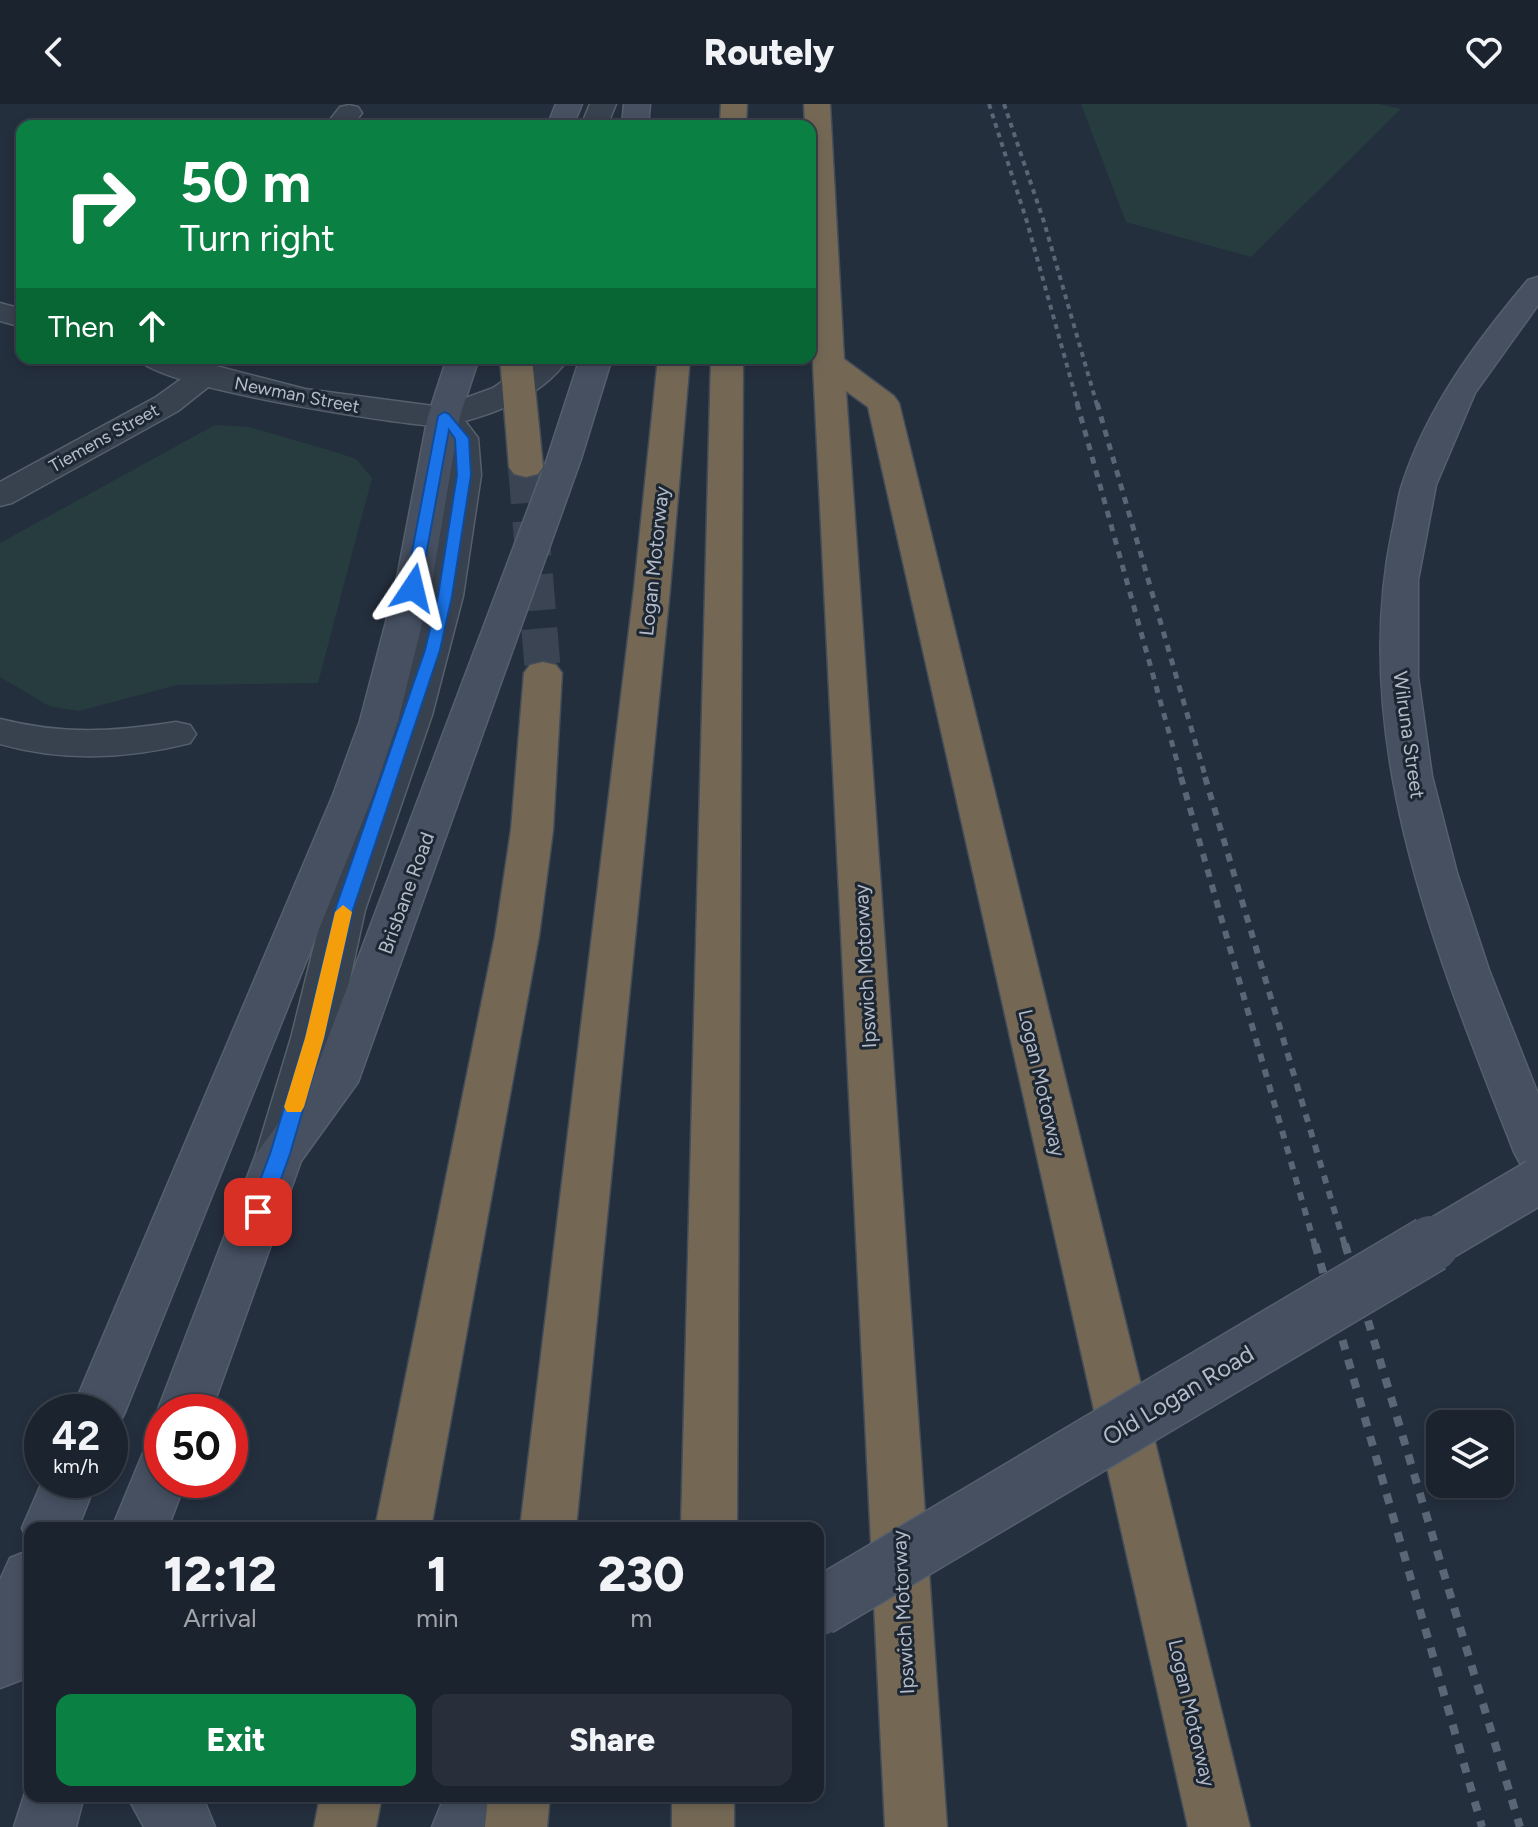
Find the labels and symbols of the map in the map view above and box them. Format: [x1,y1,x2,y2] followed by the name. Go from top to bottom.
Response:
[233,372,362,418] street label: Newman Street
[45,399,163,477] street label: Tiemens Street
[634,484,674,637] street label: Logan Motorway
[371,546,455,630] position arrow
[1388,670,1430,800] street label: Wilruna Street
[373,829,439,957] street label: Brisbane Road
[849,883,881,1049] street label: Ipswich Motorway
[1013,1007,1071,1159] street label: Logan Motorway
[224,1178,292,1246] pin
[1097,1338,1259,1452] street label: Old Logan Road
[144,1394,248,1498] speed limit sign: 50
[887,1529,919,1695] street label: Ipswich Motorway
[1163,1637,1221,1789] street label: Logan Motorway

